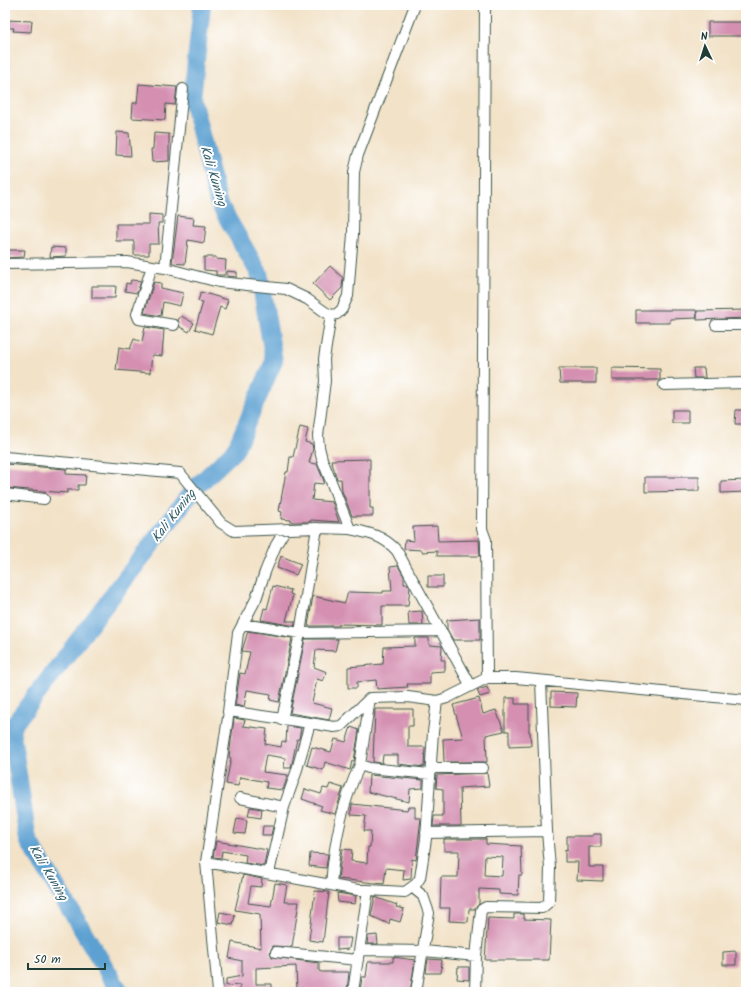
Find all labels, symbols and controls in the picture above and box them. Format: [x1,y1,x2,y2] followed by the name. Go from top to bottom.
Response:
[685,26,725,66] north arrow
[700,28,709,46] text: N
[194,143,232,210] water label: Kali Kuning
[147,484,202,547] water label: Kali Kuning
[23,841,73,906] water label: Kali Kuning
[28,945,105,971] scale bar
[34,950,61,969] text: 50 m

